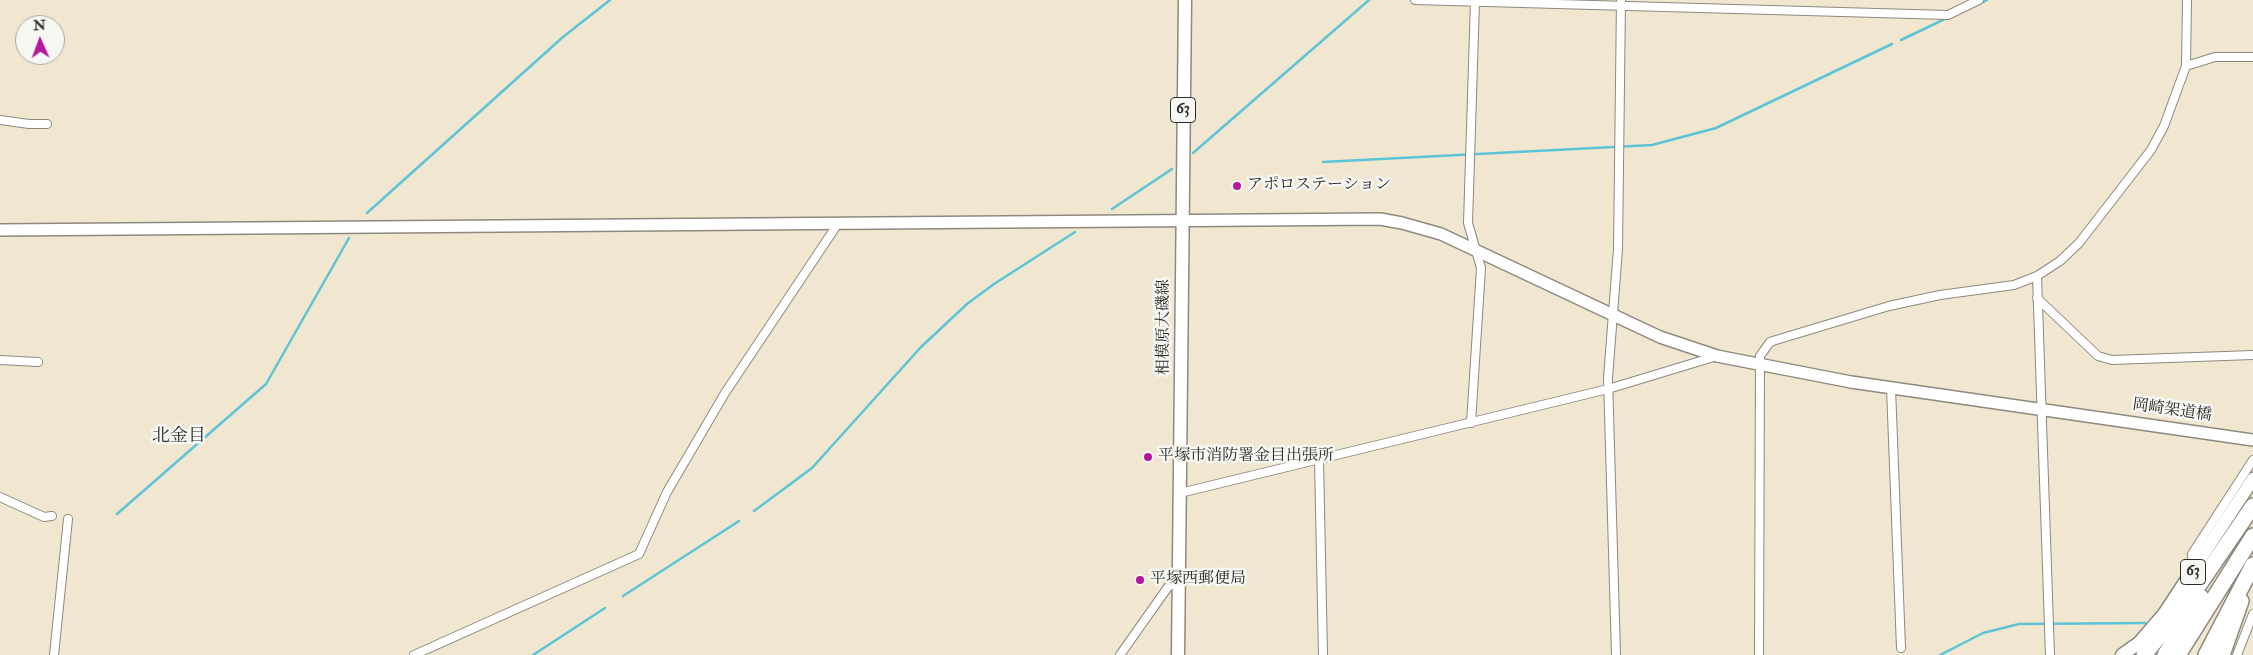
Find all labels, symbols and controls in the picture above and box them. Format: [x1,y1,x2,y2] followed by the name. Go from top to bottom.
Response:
[15,15,65,65] north arrow
[33,17,46,34] text: N
[1170,98,1196,122] road number: 63
[1247,176,1391,196] place label: アポロステーション
[1231,180,1243,192] marker: アポロステーション
[1155,279,1175,375] street label: 相模原大磯線
[2131,396,2213,426] street label: 岡崎架道橋
[152,426,206,448] district label: 北金目
[1158,447,1334,467] place label: 平塚市消防署金目出張所
[1142,451,1154,463] marker: 平塚市消防署金目出張所
[2180,560,2206,584] road number: 63
[1150,570,1246,590] place label: 平塚西郵便局
[1134,574,1146,586] marker: 平塚西郵便局

